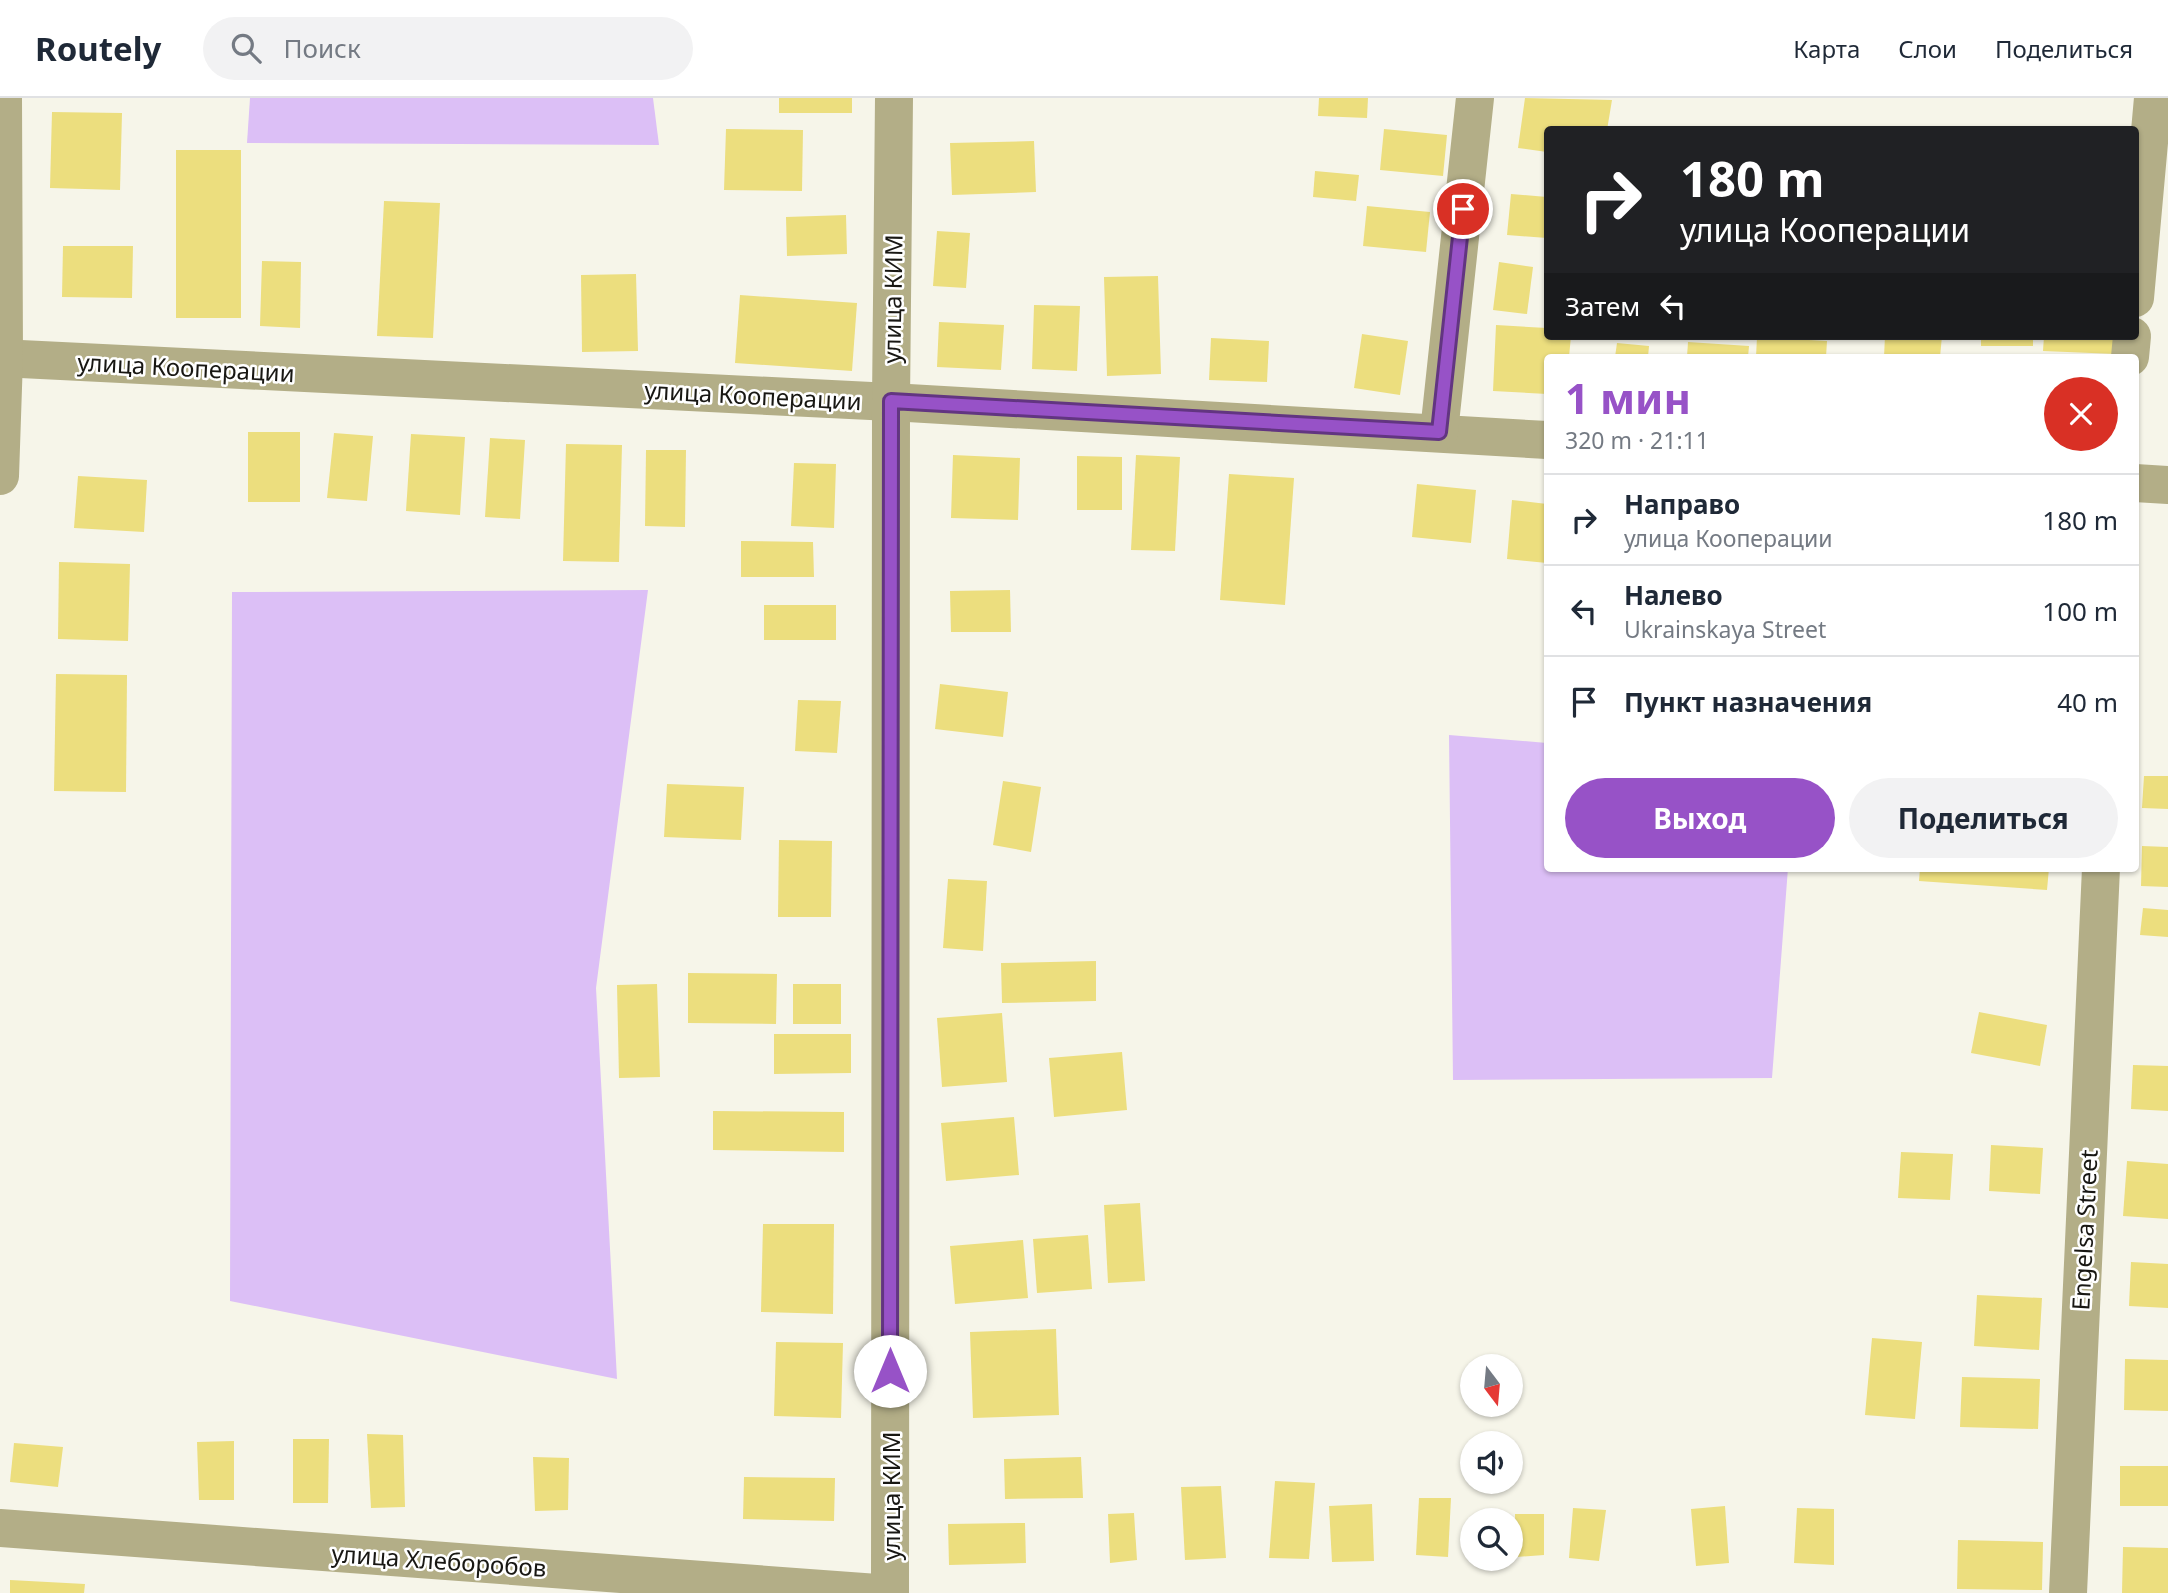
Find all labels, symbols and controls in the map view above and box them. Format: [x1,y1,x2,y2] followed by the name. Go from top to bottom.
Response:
[203,17,693,80] search box
[35,26,161,71] text: Routely
[227,29,265,67] icon: search
[283,30,361,66] text: Поиск
[1793,32,1860,65] text: Карта
[1898,32,1957,65] text: Слои
[1995,32,2133,65] text: Поделиться
[1680,145,1825,211] text: 180 m
[1565,154,1656,245] icon: right
[1433,179,1493,239] pin
[1444,190,1482,228] icon: arrive
[1680,208,1970,251] text: улица Кооперации
[874,234,910,364] street label: улица КИМ
[1654,287,1692,325] icon: left
[1565,288,1640,324] text: Затем
[77,345,295,389] street label: улица Кооперации
[1565,369,1691,426] text: 1 мин
[644,373,862,417] street label: улица Кооперации
[2044,377,2118,451] button: close
[1565,424,1709,456] text: 320 m · 21:11
[1624,486,1740,522] text: Направо
[1565,501,1603,539] icon: right
[2042,502,2118,538] text: 180 m
[1624,522,1832,554] text: улица Кооперации
[1624,577,1723,613] text: Налево
[1565,592,1603,630] icon: left
[2042,593,2118,629] text: 100 m
[1624,613,1826,645] text: Ukrainskaya Street
[1565,683,1603,721] icon: arrive
[1624,684,1872,720] text: Пункт назначения
[2057,684,2118,720] text: 40 m
[1565,778,1835,858] button: Выход
[1849,778,2118,858] button: Поделиться
[2063,1148,2105,1311] street label: Engelsa Street
[853,1334,927,1408] position arrow
[1460,1354,1522,1418] north arrow
[1460,1354,1523,1571] map controls
[874,1431,907,1561] street label: улица КИМ
[1460,1431,1523,1494] button: sound
[1460,1508,1523,1571] button: search
[330,1536,548,1584] street label: улица Хлеборобов

